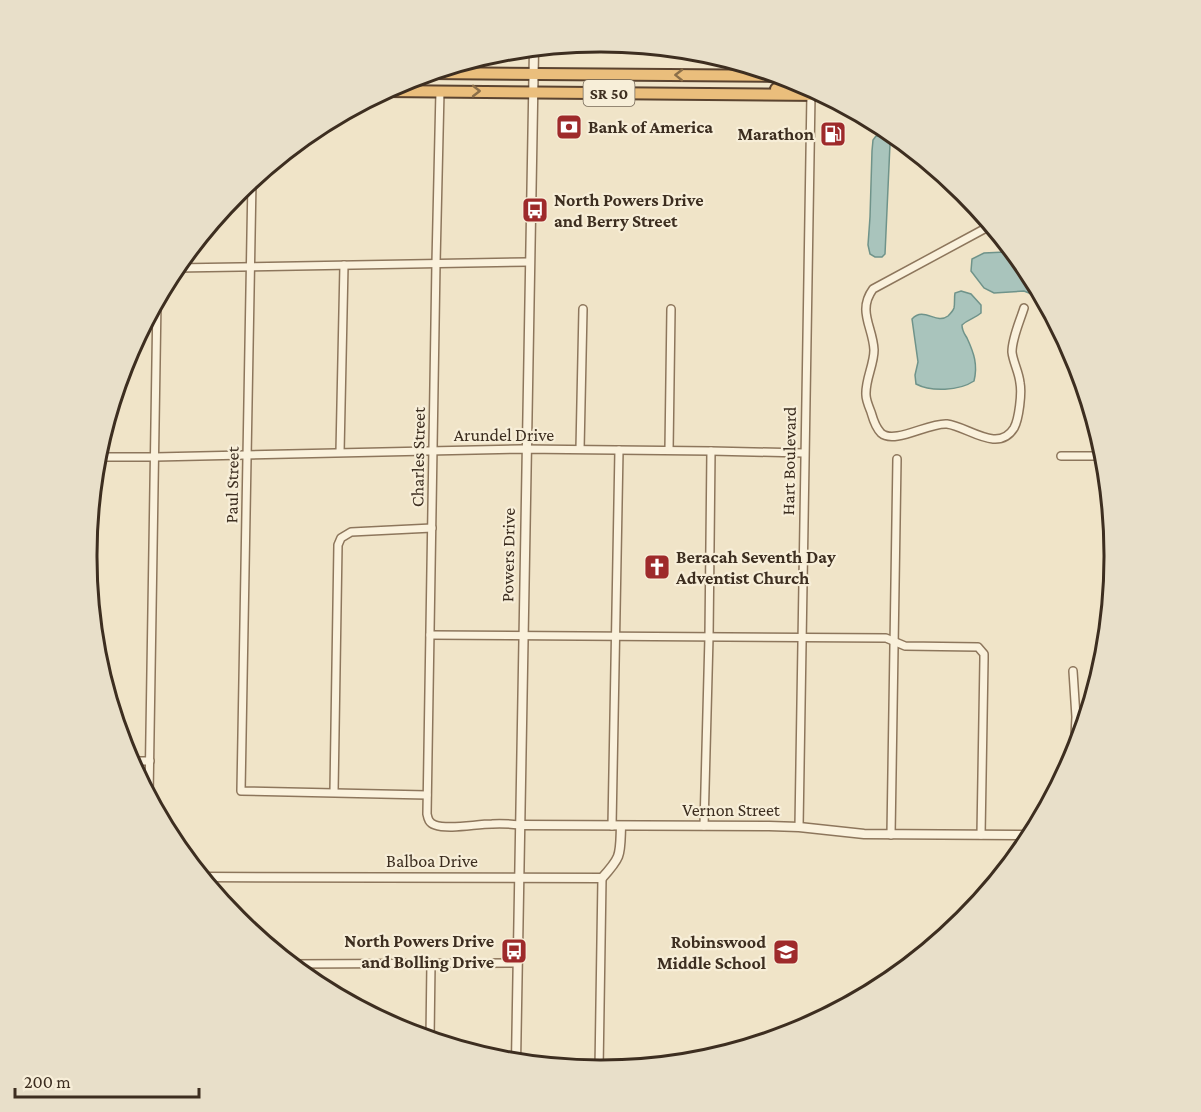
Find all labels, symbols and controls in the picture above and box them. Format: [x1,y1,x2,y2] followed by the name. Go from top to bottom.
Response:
[674,69,683,81] one-way arrow
[584,80,634,106] road number: SR 50
[471,85,480,97] one-way arrow
[554,112,584,142] bank icon: Bank of America
[588,117,713,137] place label: Bank of America
[818,119,848,149] fuel station icon: Marathon
[737,124,815,144] place label: Marathon
[554,190,704,231] place label: North Powers Drive and Berry Street
[520,195,550,225] bus stop icon: North Powers Drive and Berry Street
[407,406,429,507] street label: Charles Street
[778,406,800,516] street label: Hart Boulevard
[454,425,554,445] street label: Arundel Drive
[221,445,243,524] street label: Paul Street
[497,508,519,602] street label: Powers Drive
[675,547,836,588] place label: Beracah Seventh Day Adventist Church
[642,552,672,582] church icon: Beracah Seventh Day Adventist Church
[682,800,781,820] street label: Vernon Street
[386,851,478,871] street label: Balboa Drive
[344,931,494,972] place label: North Powers Drive and Bolling Drive
[657,932,766,973] place label: Robinswood Middle School
[499,936,529,966] bus stop icon: North Powers Drive and Bolling Drive
[771,937,801,967] school or university icon: Robinswood Middle School
[15,1061,200,1099] scale bar
[24,1072,71,1092] text: 200 m

